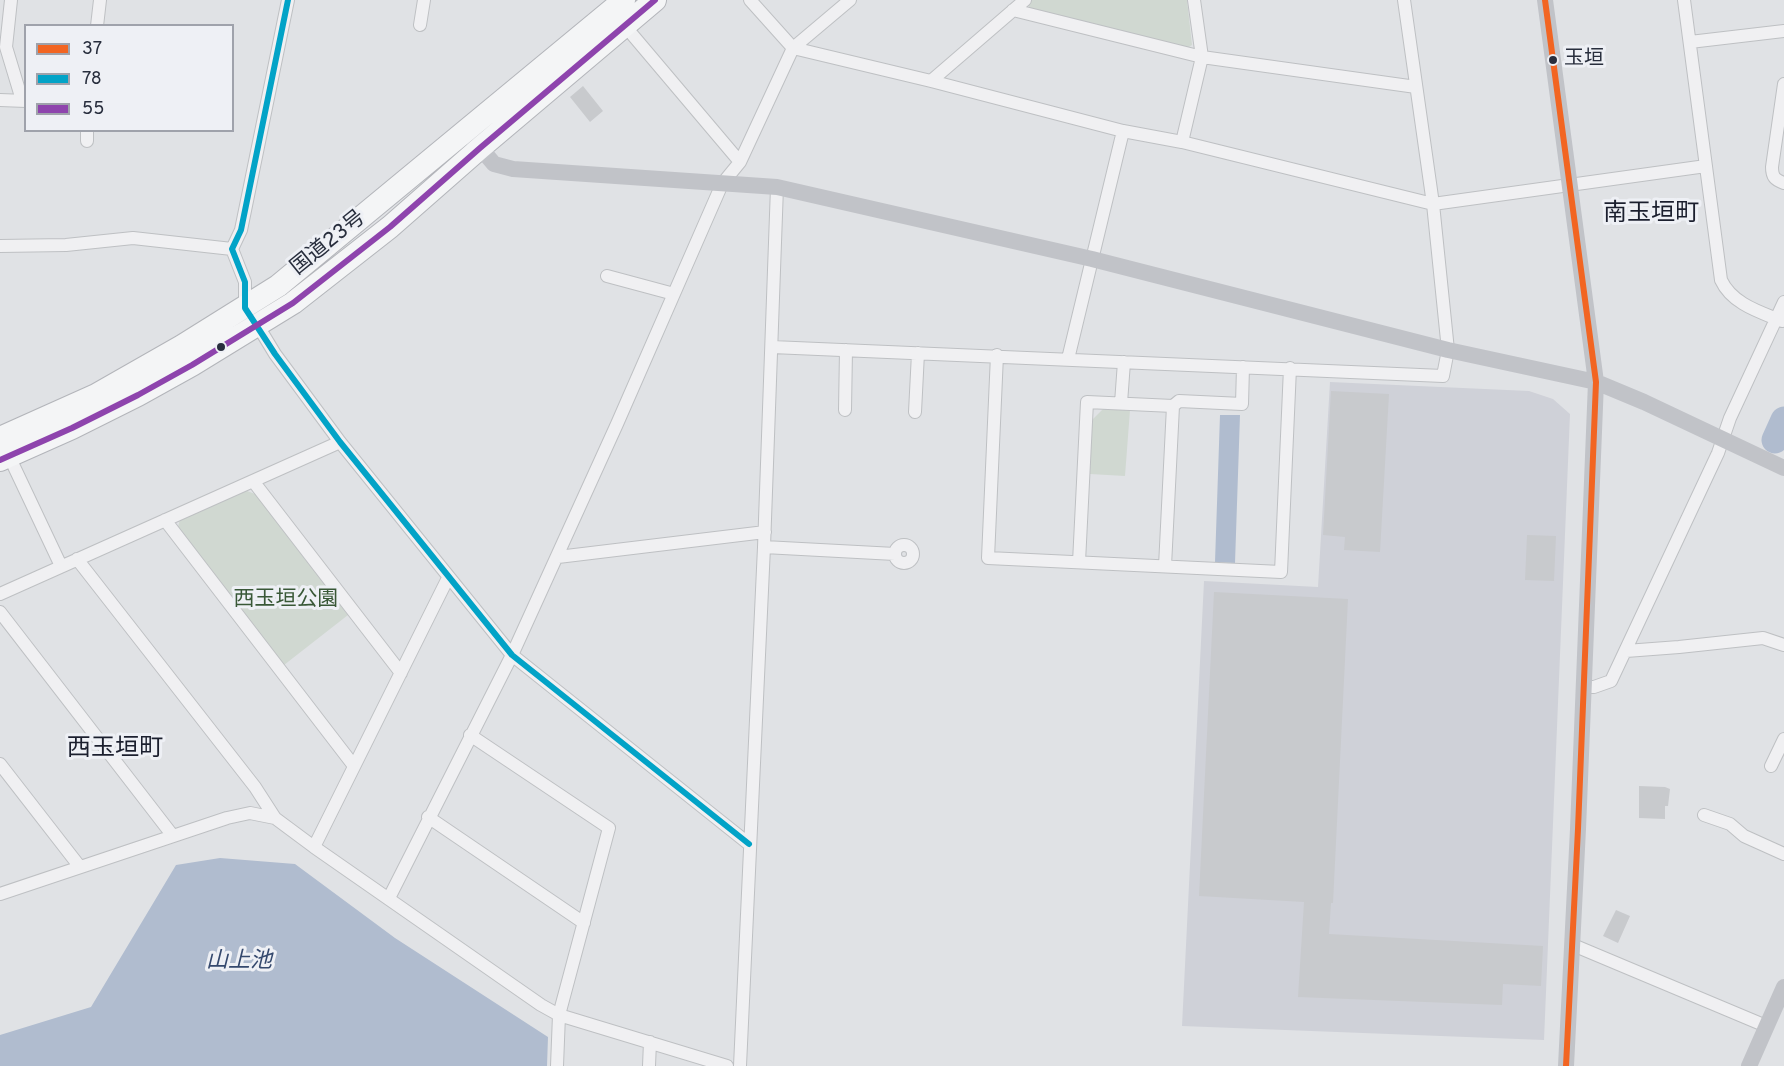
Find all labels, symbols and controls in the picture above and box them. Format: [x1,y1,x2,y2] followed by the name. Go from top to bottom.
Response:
[24,24,234,132] legend
[82,38,102,61] text: 37
[1564,48,1604,72] place label: 玉垣
[1547,54,1559,66] marker: 玉垣
[82,68,102,91] text: 78
[82,98,104,121] text: 55
[1603,201,1699,229] district label: 南玉垣町
[287,206,371,282] street label: 国道23号
[215,341,227,353] unlabelled marker
[234,588,338,614] park label: 西玉垣公園
[67,736,163,764] district label: 西玉垣町
[206,950,272,976] water label: 山上池

